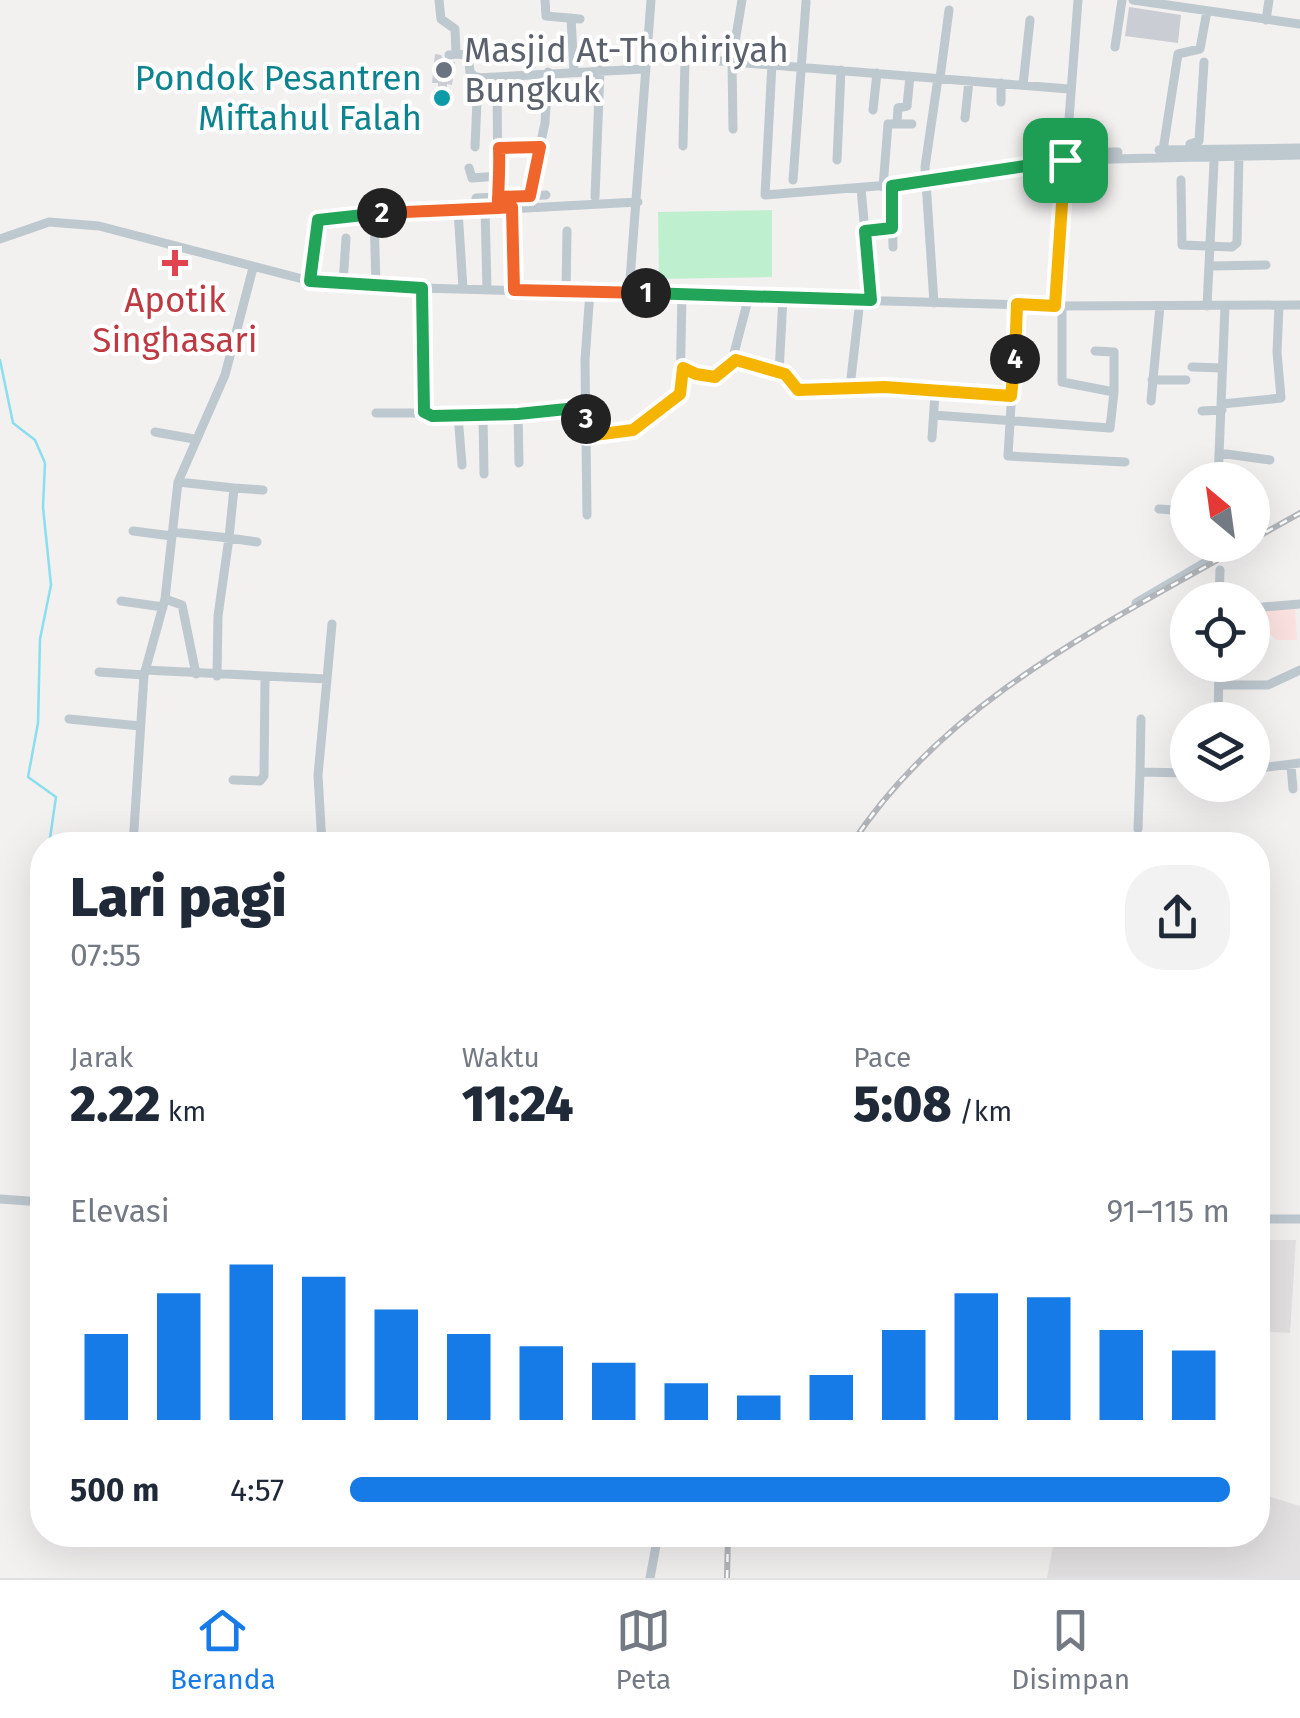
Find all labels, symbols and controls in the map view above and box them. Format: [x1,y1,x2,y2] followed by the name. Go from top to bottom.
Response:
[464,29,789,111] place label: Masjid At-Thohiriyah Bungkuk
[135,57,422,139] place label: Pondok Pesantren Miftahul Falah
[433,59,455,81] marker: Masjid At-Thohiriyah Bungkuk
[431,87,453,109] marker: Pondok Pesantren Miftahul Falah
[1023,118,1108,203] pin
[1038,133,1093,188] icon: arrive
[357,188,407,238] pin: 2
[375,196,389,229] text: 2
[164,252,186,274] marker: Apotik Singhasari
[621,268,671,318] pin: 1
[640,276,653,309] text: 1
[92,279,258,361] place label: Apotik Singhasari
[990,334,1040,384] pin: 4
[1007,342,1023,375] text: 4
[561,394,611,444] pin: 3
[579,402,593,435] text: 3
[1170,462,1270,562] north arrow
[1170,462,1270,802] map controls
[1170,582,1270,682] button: locate
[1170,702,1270,802] button: layers
[70,865,287,931] text: Lari pagi
[1125,865,1230,970] button: share
[70,936,141,974] text: 07:55
[70,1041,133,1074] text: Jarak
[462,1041,540,1074] text: Waktu
[853,1041,911,1074] text: Pace
[70,1074,160,1134] text: 2.22
[462,1074,573,1134] text: 11:24
[853,1074,952,1134] text: 5:08
[160,1095,206,1128] text: km
[952,1095,1012,1128] text: /km
[70,1192,170,1230] text: Elevasi
[1106,1192,1230,1230] text: 91–115 m
[70,1471,159,1509] text: 500 m
[230,1471,284,1509] text: 4:57
[170,1603,276,1696] tab: Beranda
[616,1603,671,1696] tab: Peta
[1011,1603,1130,1696] tab: Disimpan

